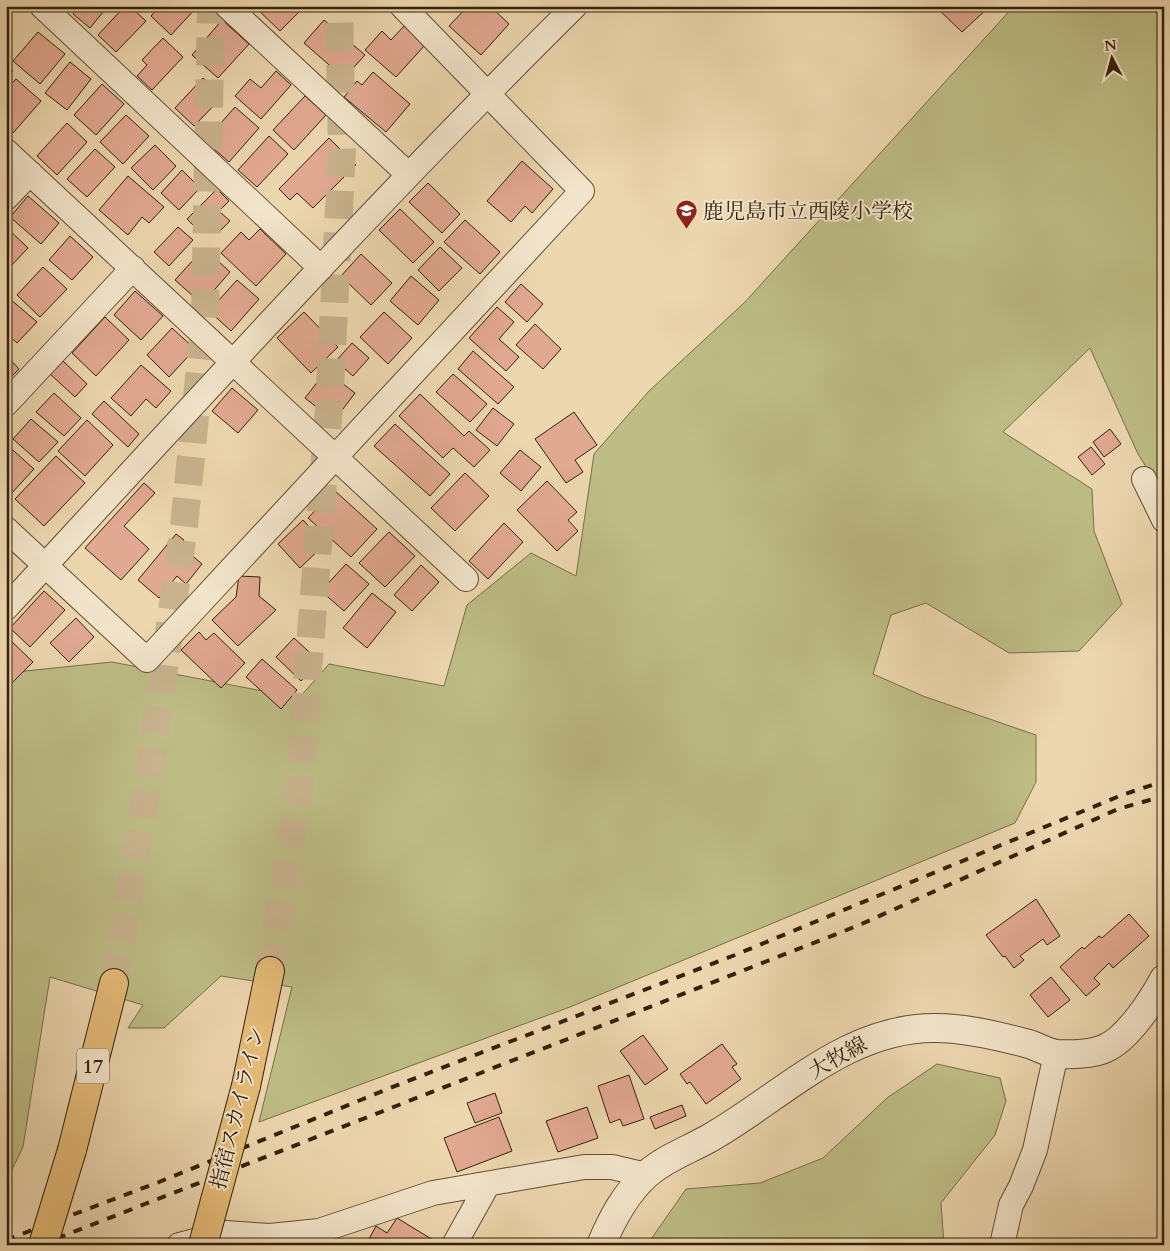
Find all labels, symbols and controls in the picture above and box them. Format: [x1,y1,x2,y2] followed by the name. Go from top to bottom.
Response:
[1088,32,1138,82] north arrow
[1104,35,1118,56] text: N
[703,197,913,226] place label: 鹿児島市立西陵小学校
[675,199,699,230] school or university icon: 鹿児島市立西陵小学校
[204,1024,272,1192] street label: 指宿スカイライン
[803,1030,873,1086] street label: 大牧線
[77,1048,109,1084] road number: 17

